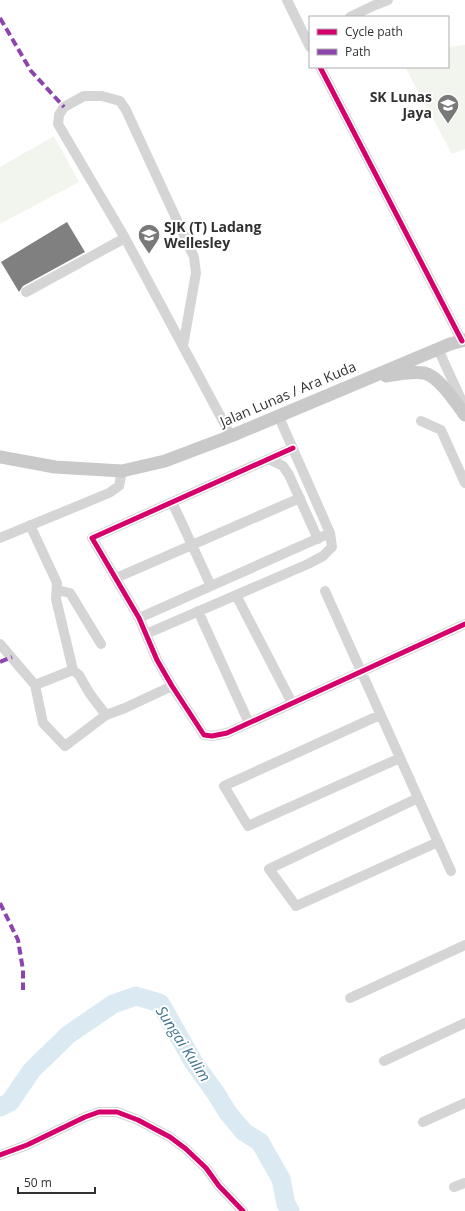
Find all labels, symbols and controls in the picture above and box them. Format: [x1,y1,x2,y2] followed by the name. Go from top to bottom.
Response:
[309,16,449,68] legend
[345,23,403,40] text: Cycle path
[345,43,371,60] text: Path
[370,87,432,122] place label: SK Lunas Jaya
[435,92,461,125] school or university icon: SK Lunas Jaya
[164,217,261,252] place label: SJK (T) Ladang Wellesley
[136,222,162,255] school or university icon: SJK (T) Ladang Wellesley
[215,356,359,432] street label: Jalan Lunas / Ara Kuda
[152,1002,216,1085] water label: Sungai Kulim
[18,1169,95,1195] scale bar
[24,1174,52,1191] text: 50 m

